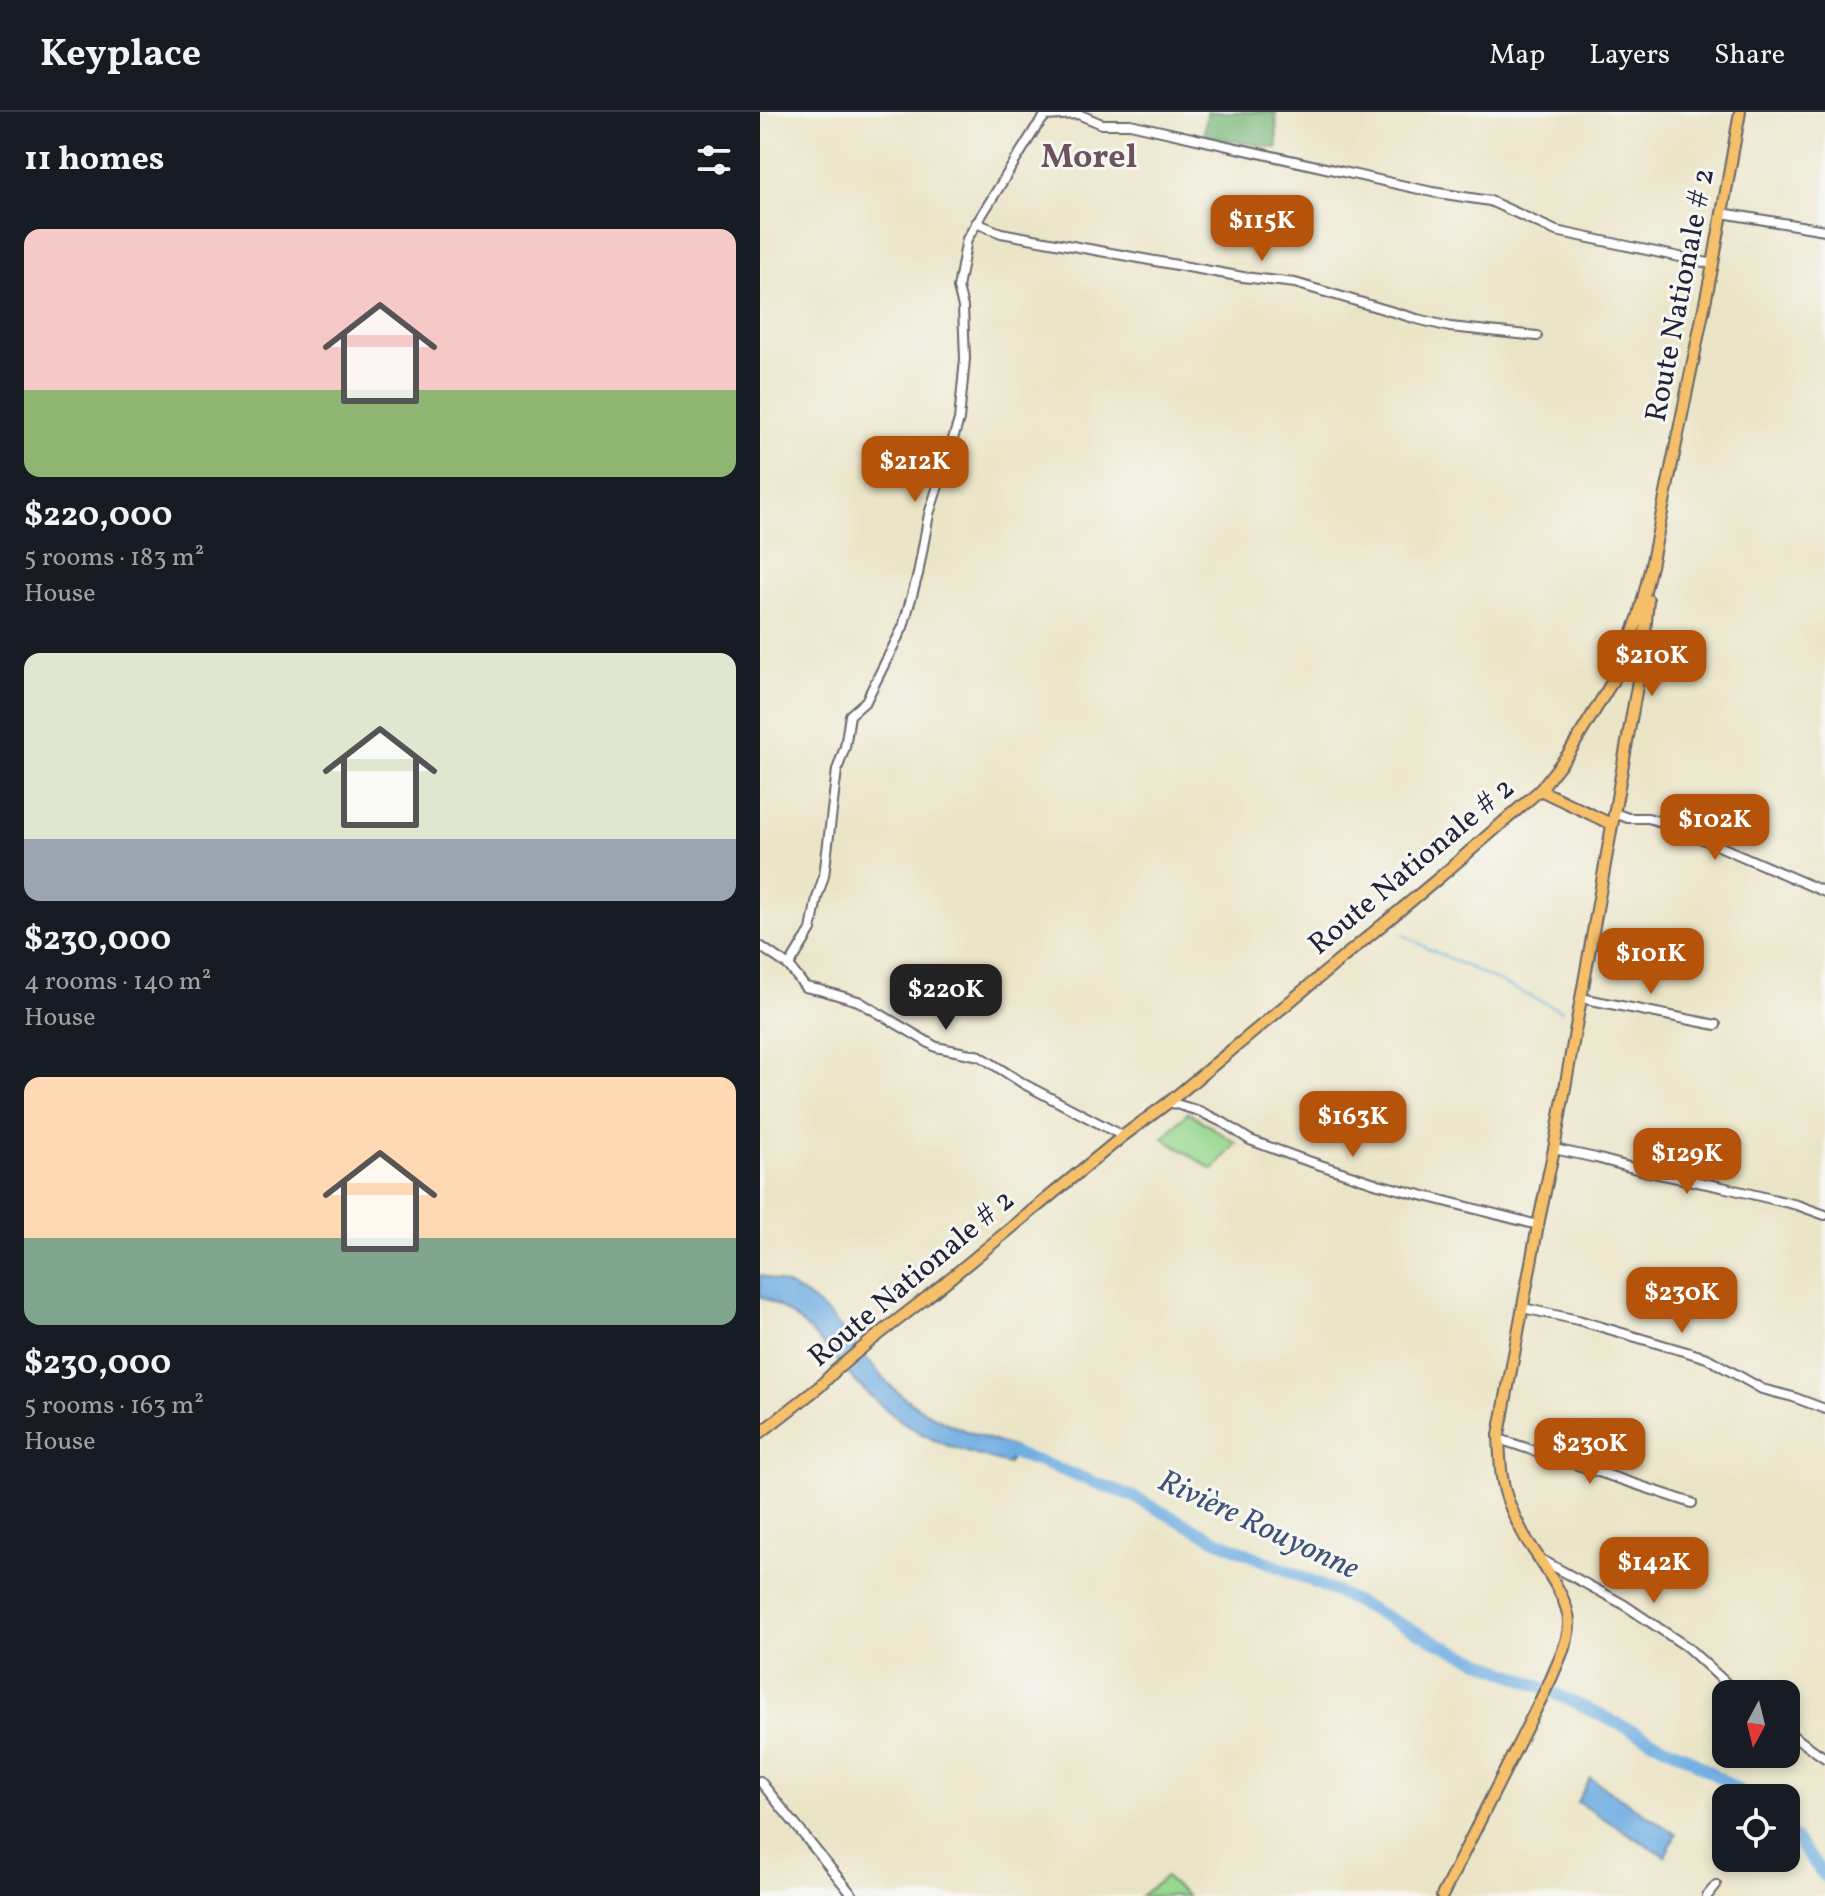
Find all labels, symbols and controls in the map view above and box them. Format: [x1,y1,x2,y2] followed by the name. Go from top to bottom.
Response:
[40,29,201,82] text: Keyplace
[1489,36,1545,75] text: Map
[1589,36,1670,75] text: Layers
[1714,36,1785,75] text: Share
[1041,135,1137,182] district label: Morel
[24,137,164,184] text: 11 homes
[692,138,736,182] icon: filters
[1636,165,1726,425] street label: Route Nationale # 2
[1206,195,1318,263] pin: $115K
[1229,203,1295,239] text: $115K
[308,281,452,425] icon: home
[859,436,971,504] pin: $212K
[880,444,950,480] text: $212K
[24,493,172,540] text: $220,000
[24,540,204,576] text: 5 rooms · 183 m²
[24,576,96,612] text: House
[1596,630,1708,698] pin: $210K
[1615,638,1689,674] text: $210K
[308,705,452,849] icon: home
[1300,768,1524,966] street label: Route Nationale # 2
[1659,794,1771,862] pin: $102K
[1678,802,1752,838] text: $102K
[24,917,171,964] text: $230,000
[1595,928,1707,996] pin: $101K
[1616,936,1686,972] text: $101K
[24,964,211,1000] text: 4 rooms · 140 m²
[890,964,1002,1032] pin: $220K
[908,972,984,1008] text: $220K
[24,1000,96,1036] text: House
[1297,1091,1409,1159] pin: $163K
[1317,1099,1389,1135] text: $163K
[1631,1128,1743,1196] pin: $129K
[308,1129,452,1273] icon: home
[1651,1136,1723,1172] text: $129K
[800,1180,1024,1378] street label: Route Nationale # 2
[1626,1267,1738,1335] pin: $230K
[1644,1275,1720,1311] text: $230K
[24,1341,171,1388] text: $230,000
[24,1388,204,1424] text: 5 rooms · 163 m²
[1534,1418,1646,1486] pin: $230K
[24,1424,96,1460] text: House
[1552,1426,1628,1462] text: $230K
[1150,1460,1366,1592] water label: Rivière Rouyonne
[1598,1537,1710,1605] pin: $142K
[1617,1545,1691,1581] text: $142K
[1712,1680,1800,1768] north arrow
[1712,1680,1800,1872] map controls
[1712,1784,1800,1872] button: locate

